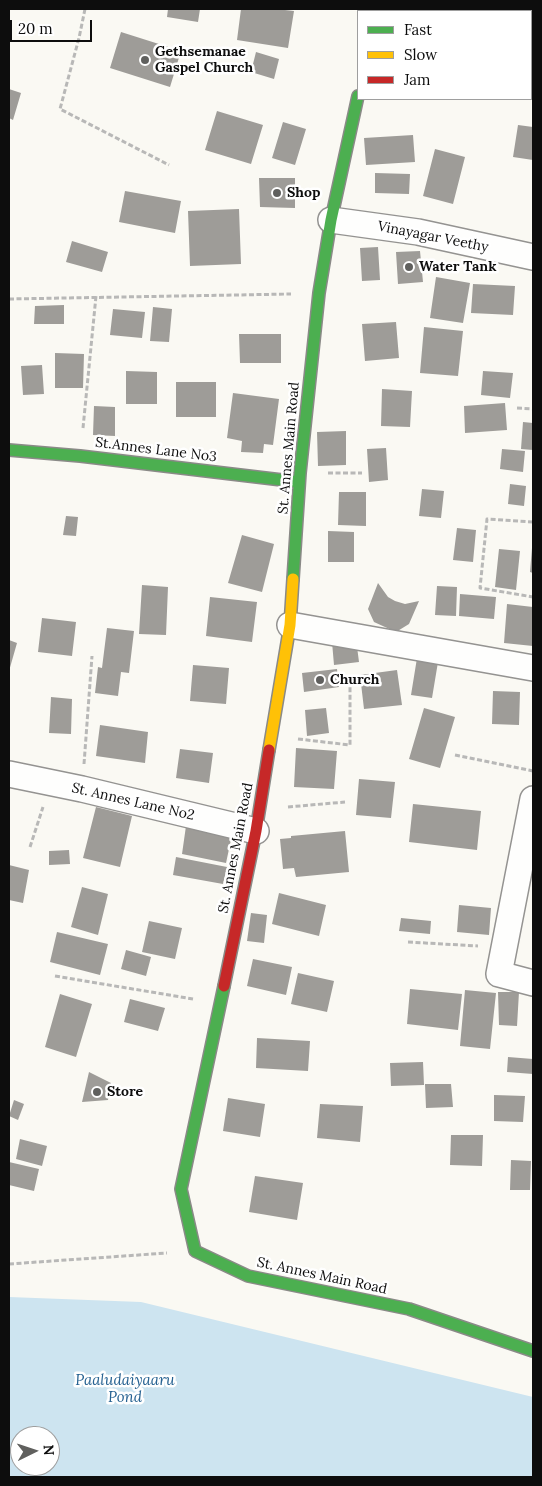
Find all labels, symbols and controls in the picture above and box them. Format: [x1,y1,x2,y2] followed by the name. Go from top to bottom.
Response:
[12,10,95,42] scale bar
[357,10,532,100] legend
[18,19,53,38] text: 20 m
[404,20,432,39] text: Fast
[155,44,253,76] place label: Gethsemanae Gaspel Church
[404,45,437,64] text: Slow
[139,54,151,66] marker: Gethsemanae Gaspel Church
[404,70,431,89] text: Jam
[287,185,320,201] place label: Shop
[271,187,283,199] marker: Shop
[376,218,490,256] street label: Vinayagar Veethy
[419,259,496,275] place label: Water Tank
[403,261,415,273] marker: Water Tank
[275,381,303,515] street label: St. Annes Main Road
[94,434,218,466] street label: St.Annes Lane No3
[330,672,379,688] place label: Church
[314,674,326,686] marker: Church
[70,780,196,824] street label: St. Annes Lane No2
[215,781,257,915] street label: St. Annes Main Road
[107,1084,143,1100] place label: Store
[91,1086,103,1098] marker: Store
[255,1254,389,1298] street label: St. Annes Main Road
[75,1372,175,1407] water label: Paaludaiyaaru Pond
[10,1426,60,1476] north arrow
[40,1444,58,1456] text: N

